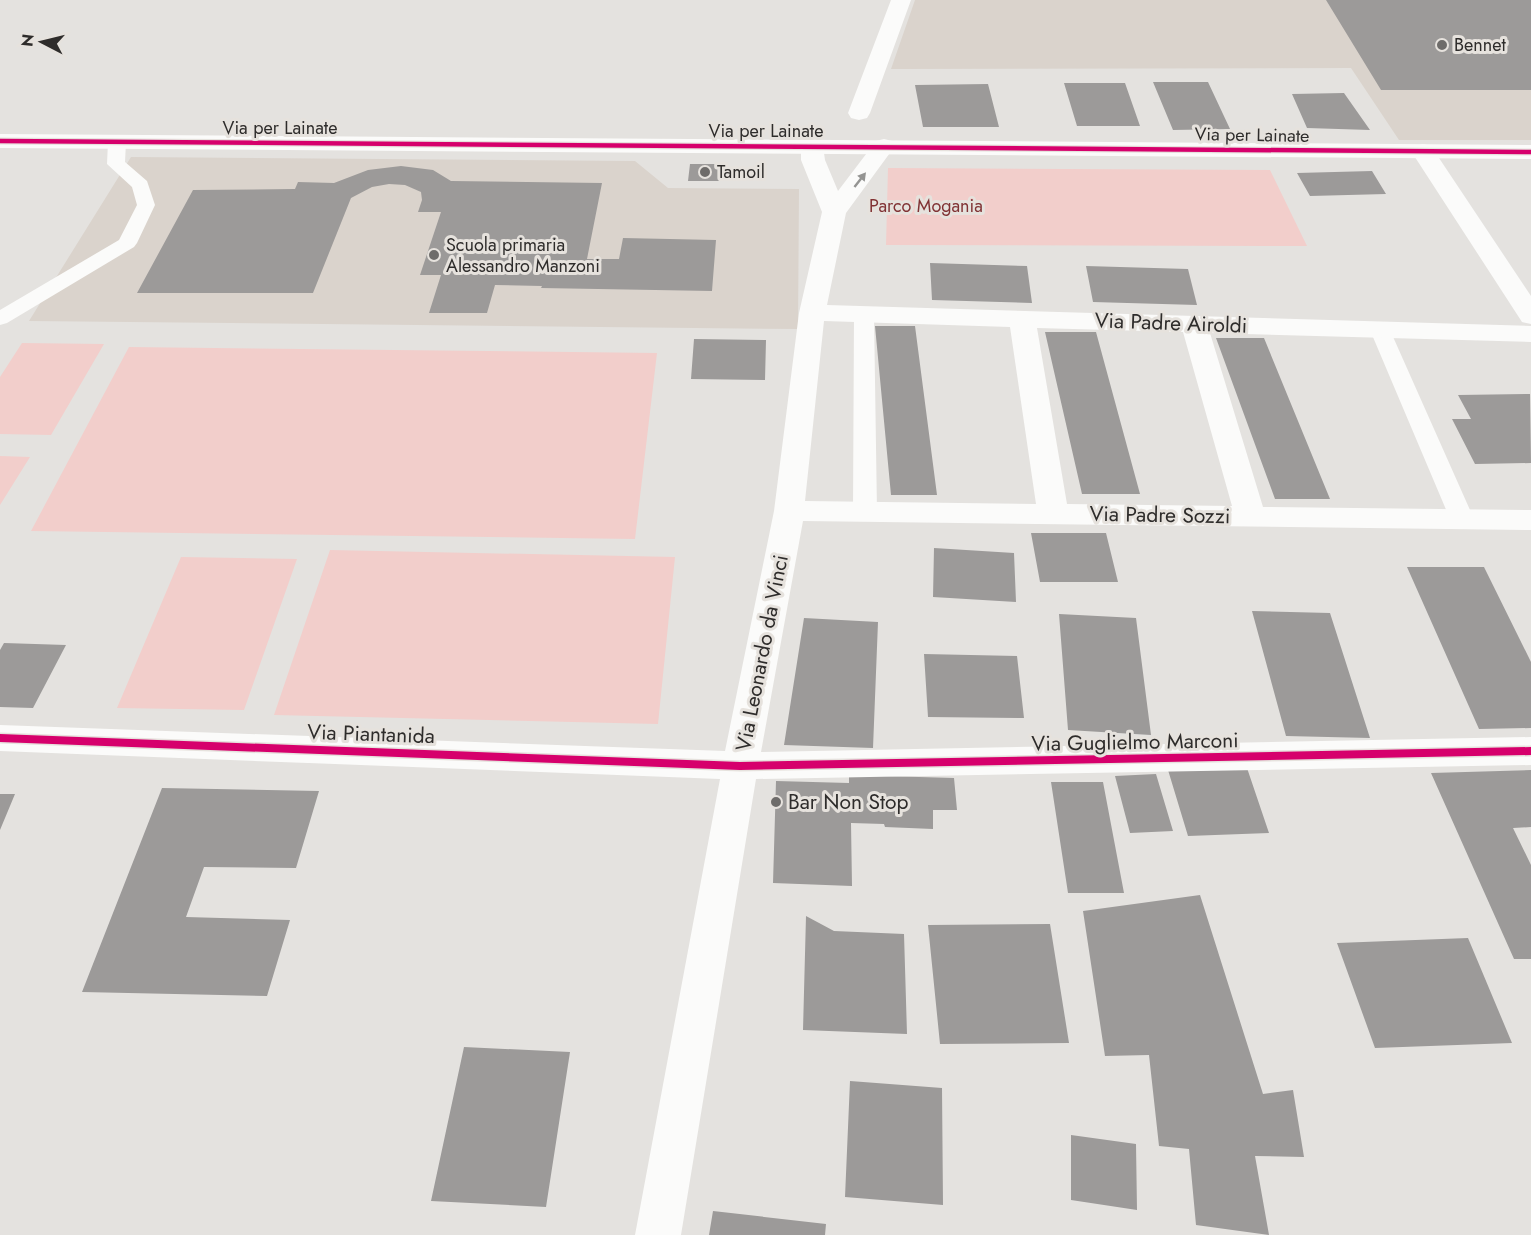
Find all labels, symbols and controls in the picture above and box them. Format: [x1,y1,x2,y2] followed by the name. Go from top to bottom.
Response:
[12,12,72,72] north arrow
[1454,32,1506,58] place label: Bennet
[15,33,40,48] text: N
[1435,38,1449,52] marker: Bennet
[223,115,337,141] street label: Via per Lainate
[709,118,823,144] street label: Via per Lainate
[1194,121,1310,149] street label: Via per Lainate
[717,159,765,185] place label: Tamoil
[698,165,712,179] marker: Tamoil
[853,172,866,188] one-way arrow
[869,193,983,219] park label: Parco Mogania
[446,232,600,279] place label: Scuola primaria Alessandro Manzoni
[427,248,441,262] marker: Scuola primaria Alessandro Manzoni
[1094,305,1248,341] street label: Via Padre Airoldi
[1089,499,1231,531] street label: Via Padre Sozzi
[728,552,796,754] street label: Via Leonardo da Vinci
[307,717,435,751] street label: Via Piantanida
[1031,725,1239,759] street label: Via Guglielmo Marconi
[788,787,908,817] place label: Bar Non Stop
[769,795,783,809] marker: Bar Non Stop

